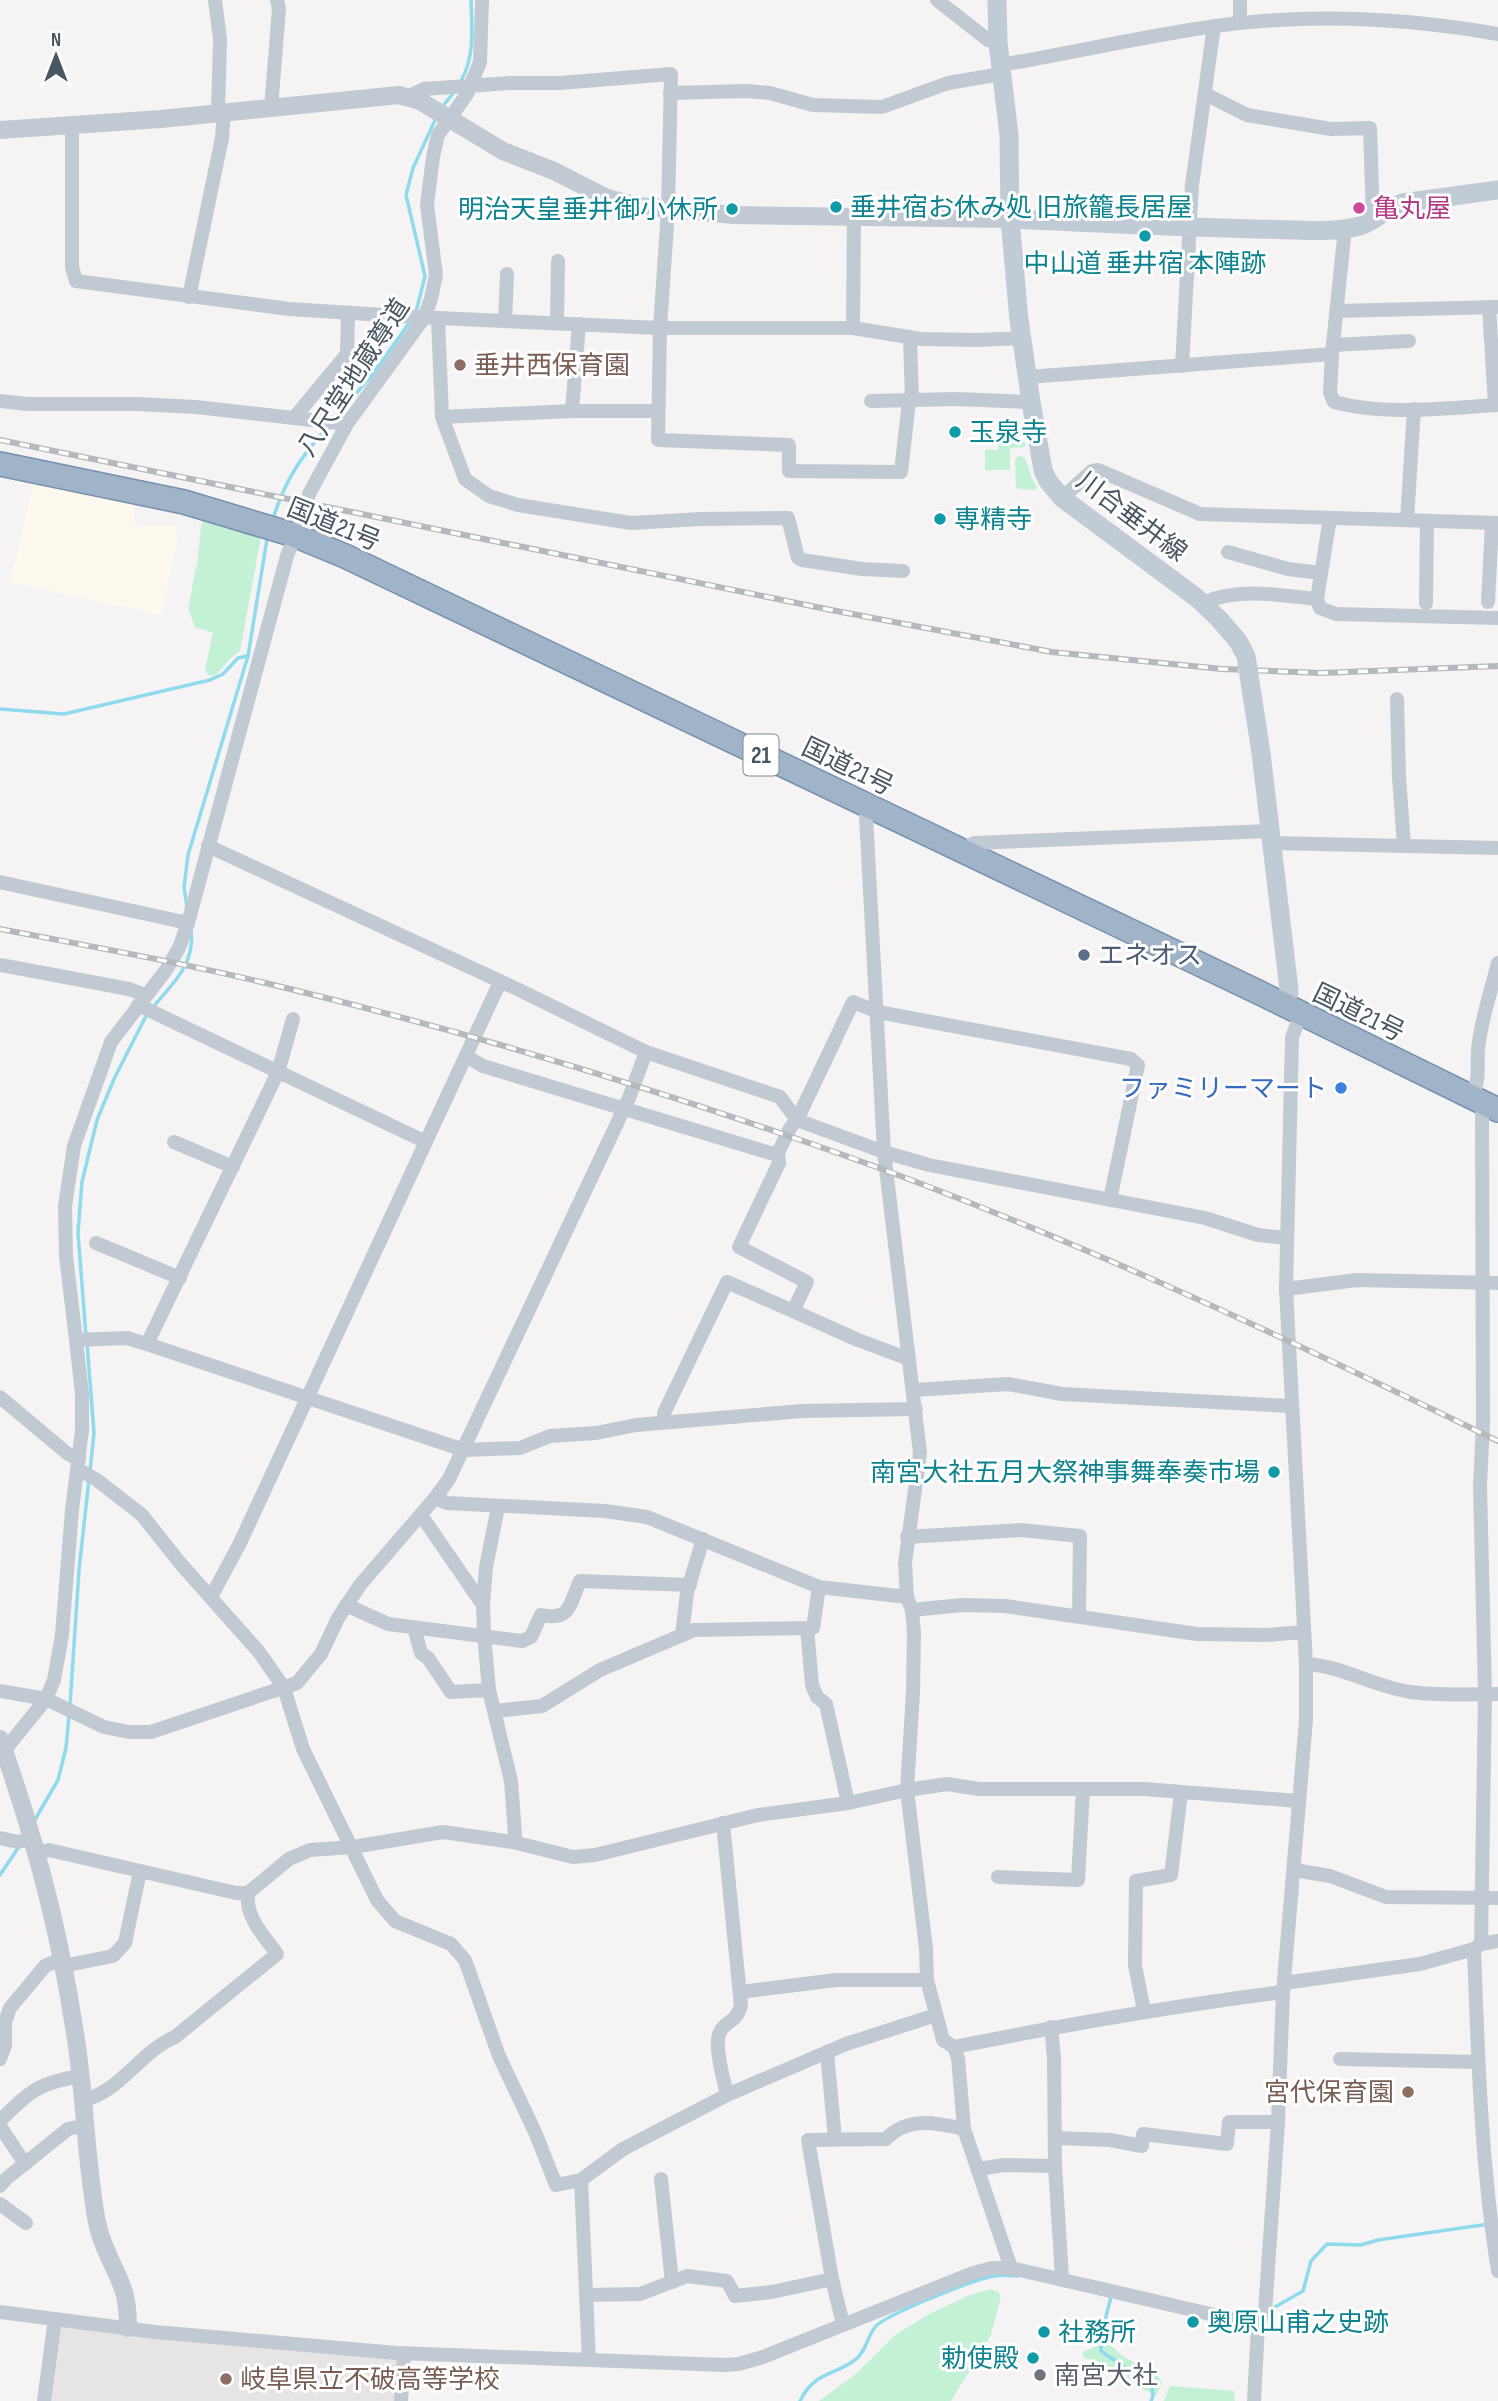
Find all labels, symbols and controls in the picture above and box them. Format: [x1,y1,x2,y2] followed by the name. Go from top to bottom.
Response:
[21,21,91,91] north arrow
[51,29,61,52] text: N
[850,193,1192,224] place label: 垂井宿お休み処 旧旅籠長居屋
[1373,194,1451,225] place label: 亀丸屋
[458,195,718,226] place label: 明治天皇垂井御小休所
[828,199,844,215] marker: 垂井宿お休み処 旧旅籠長居屋
[1351,200,1367,216] marker: 亀丸屋
[724,201,740,217] marker: 明治天皇垂井御小休所
[1137,228,1153,244] marker: 中山道 垂井宿 本陣跡
[1024,249,1266,280] place label: 中山道 垂井宿 本陣跡
[292,293,417,463] street label: 八尺堂地蔵尊道
[474,351,630,382] place label: 垂井西保育園
[452,357,468,373] marker: 垂井西保育園
[969,418,1047,449] place label: 玉泉寺
[947,424,963,440] marker: 玉泉寺
[1070,466,1192,569] street label: 川合垂井線
[282,493,385,558] street label: 国道21号
[954,505,1032,536] place label: 専精寺
[932,511,948,527] marker: 専精寺
[797,732,898,803] street label: 国道21号
[744,734,778,776] road number: 21
[1098,941,1202,972] place label: エネオス
[1076,947,1092,963] marker: エネオス
[1308,978,1409,1049] street label: 国道21号
[1119,1074,1327,1105] place label: ファミリーマート
[1333,1080,1349,1096] marker: ファミリーマート
[870,1458,1260,1489] place label: 南宮大社五月大祭神事舞奉奏市場
[1266,1464,1282,1480] marker: 南宮大社五月大祭神事舞奉奏市場
[1264,2078,1394,2109] place label: 宮代保育園
[1400,2084,1416,2100] marker: 宮代保育園
[1207,2308,1389,2339] place label: 奥原山甫之史跡
[1185,2314,1201,2330] marker: 奥原山甫之史跡
[1058,2318,1136,2349] place label: 社務所
[1036,2324,1052,2340] marker: 社務所
[941,2344,1019,2375] place label: 勅使殿
[1025,2350,1041,2366] marker: 勅使殿
[1054,2361,1158,2392] place label: 南宮大社
[240,2365,500,2396] place label: 岐阜県立不破高等学校
[1032,2367,1048,2383] marker: 南宮大社
[218,2371,234,2387] marker: 岐阜県立不破高等学校

